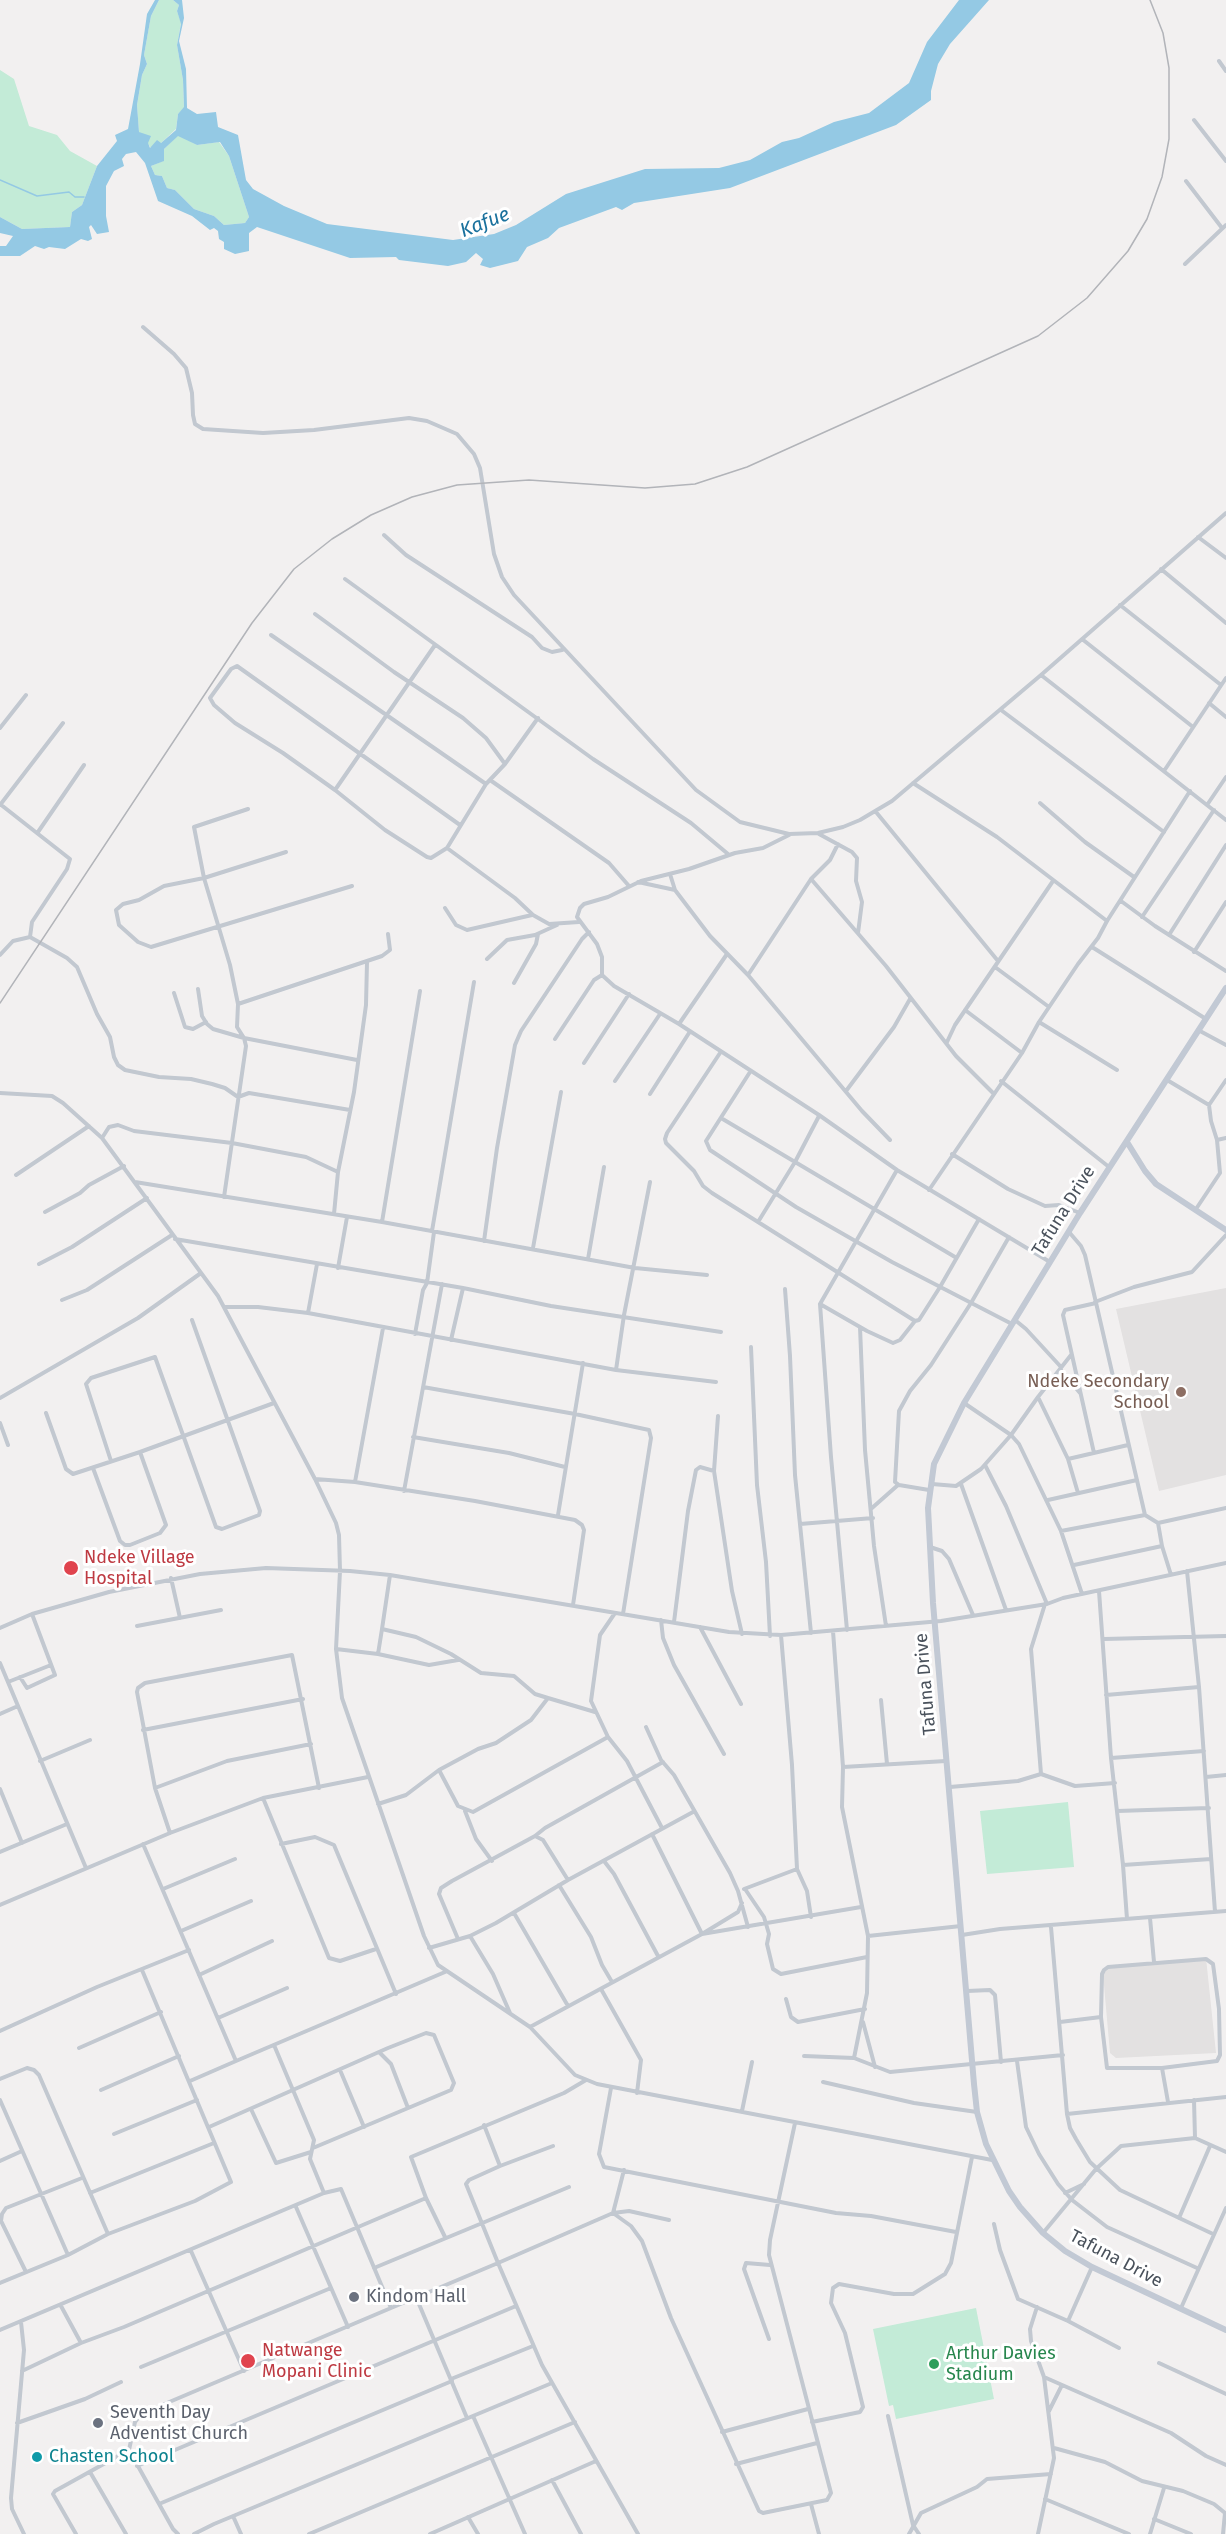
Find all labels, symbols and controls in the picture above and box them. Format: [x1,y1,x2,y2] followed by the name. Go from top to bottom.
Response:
[457,203,513,243] water label: Kafue
[1028,1162,1100,1260] street label: Tafuna Drive
[1027,1371,1169,1414] place label: Ndeke Secondary School
[1174,1385,1188,1399] marker: Ndeke Secondary School
[84,1547,195,1590] place label: Ndeke Village Hospital
[62,1559,80,1577] marker: Ndeke Village Hospital
[911,1632,941,1736] street label: Tafuna Drive
[1066,2226,1166,2292] street label: Tafuna Drive
[366,2286,466,2308] place label: Kindom Hall
[347,2290,361,2304] marker: Kindom Hall
[262,2340,372,2382] place label: Natwange Mopani Clinic
[946,2343,1056,2386] place label: Arthur Davies Stadium
[239,2352,257,2370] marker: Natwange Mopani Clinic
[927,2357,941,2371] marker: Arthur Davies Stadium
[110,2402,248,2444] place label: Seventh Day Adventist Church
[91,2416,105,2430] marker: Seventh Day Adventist Church
[49,2446,174,2468] place label: Chasten School
[30,2450,44,2464] marker: Chasten School

